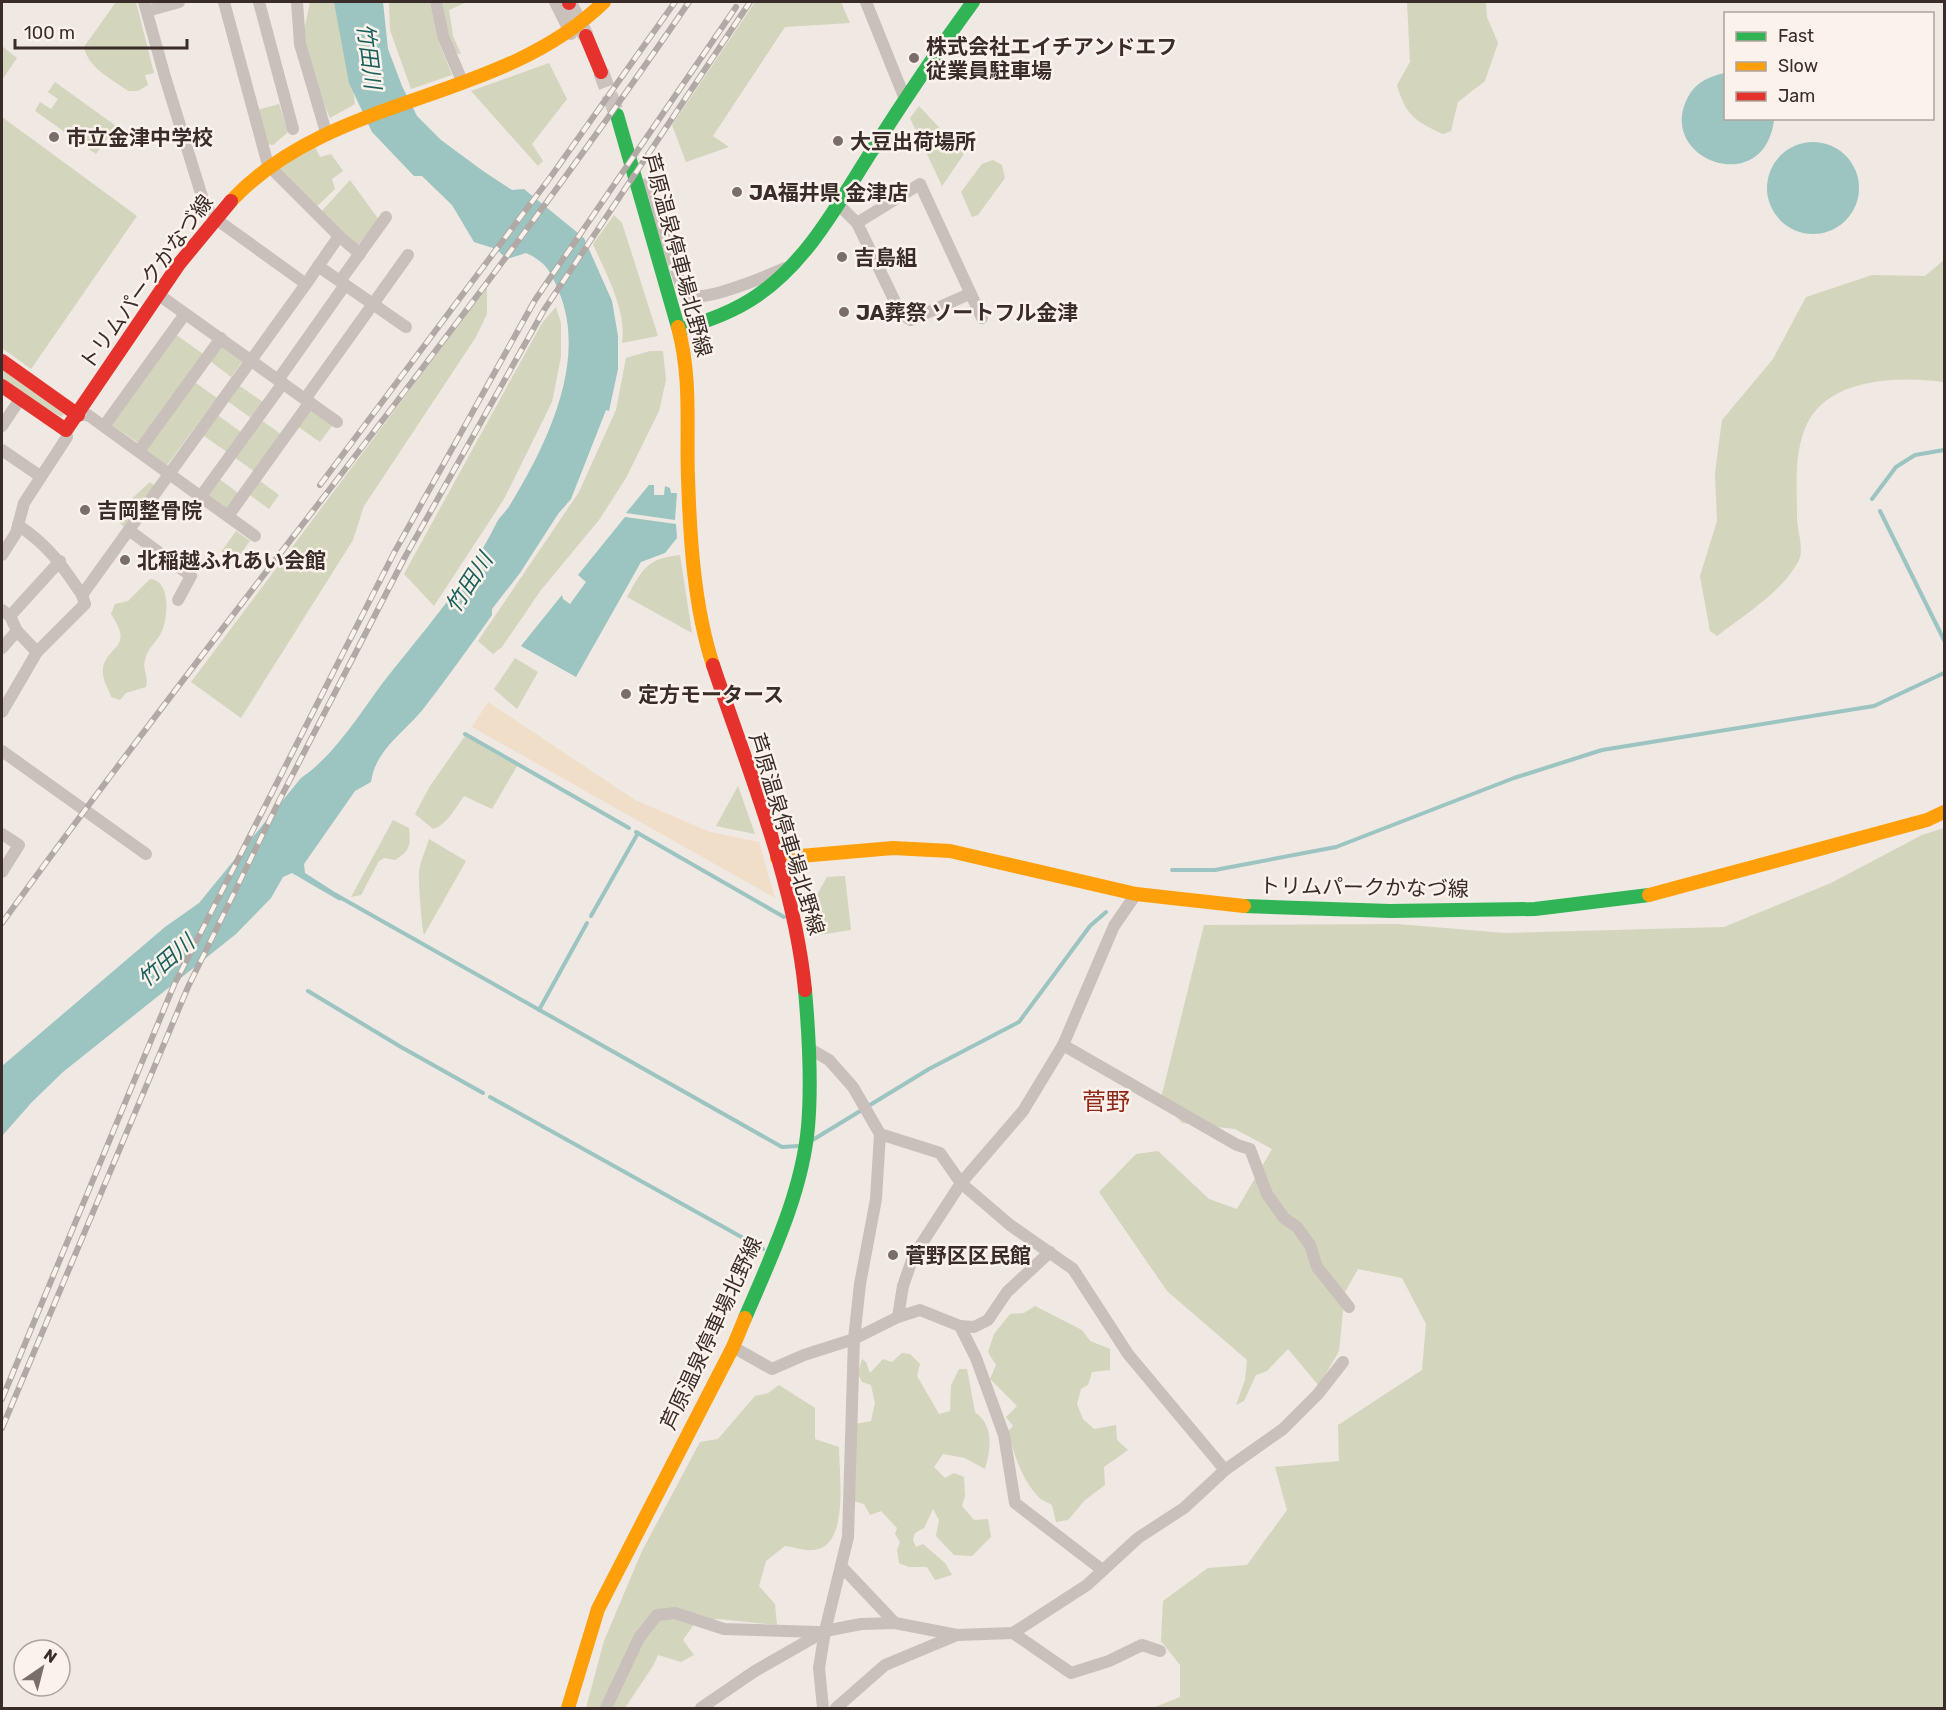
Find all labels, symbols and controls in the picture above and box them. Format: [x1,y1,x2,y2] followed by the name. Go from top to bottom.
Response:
[15,12,188,50] scale bar
[1724,12,1934,120] legend
[24,22,75,44] text: 100 m
[352,22,387,92] water label: 竹田川
[1778,25,1814,47] text: Fast
[926,34,1177,83] place label: 株式会社エイチアンドエフ 従業員駐車場
[907,51,921,65] marker: 株式会社エイチアンドエフ 従業員駐車場
[1778,55,1818,77] text: Slow
[1778,85,1815,107] text: Jam
[66,125,213,150] place label: 市立金津中学校
[850,129,976,154] place label: 大豆出荷場所
[47,130,61,144] marker: 市立金津中学校
[831,134,845,148] marker: 大豆出荷場所
[639,150,717,360] street label: 芦原温泉停車場北野線
[749,180,908,205] place label: JA福井県 金津店
[730,185,744,199] marker: JA福井県 金津店
[74,190,218,374] street label: トリムパークかなづ線
[854,245,917,270] place label: 吉島組
[835,250,849,264] marker: 吉島組
[856,300,1078,325] place label: JA葬祭 ソートフル金津
[837,305,851,319] marker: JA葬祭 ソートフル金津
[97,498,202,523] place label: 吉岡整骨院
[78,503,92,517] marker: 吉岡整骨院
[440,546,499,618] water label: 竹田川
[137,548,326,573] place label: 北稲越ふれあい会館
[118,553,132,567] marker: 北稲越ふれあい会館
[638,682,784,707] place label: 定方モータース
[619,687,633,701] marker: 定方モータース
[744,730,830,938] street label: 芦原温泉停車場北野線
[1259,873,1469,901] street label: トリムパークかなづ線
[132,928,201,993] water label: 竹田川
[1082,1088,1130,1116] district label: 菅野
[655,1233,767,1433] street label: 芦原温泉停車場北野線
[905,1243,1031,1268] place label: 菅野区区民館
[886,1248,900,1262] marker: 菅野区区民館
[12,1638,72,1698] north arrow
[40,1645,60,1667] text: N

